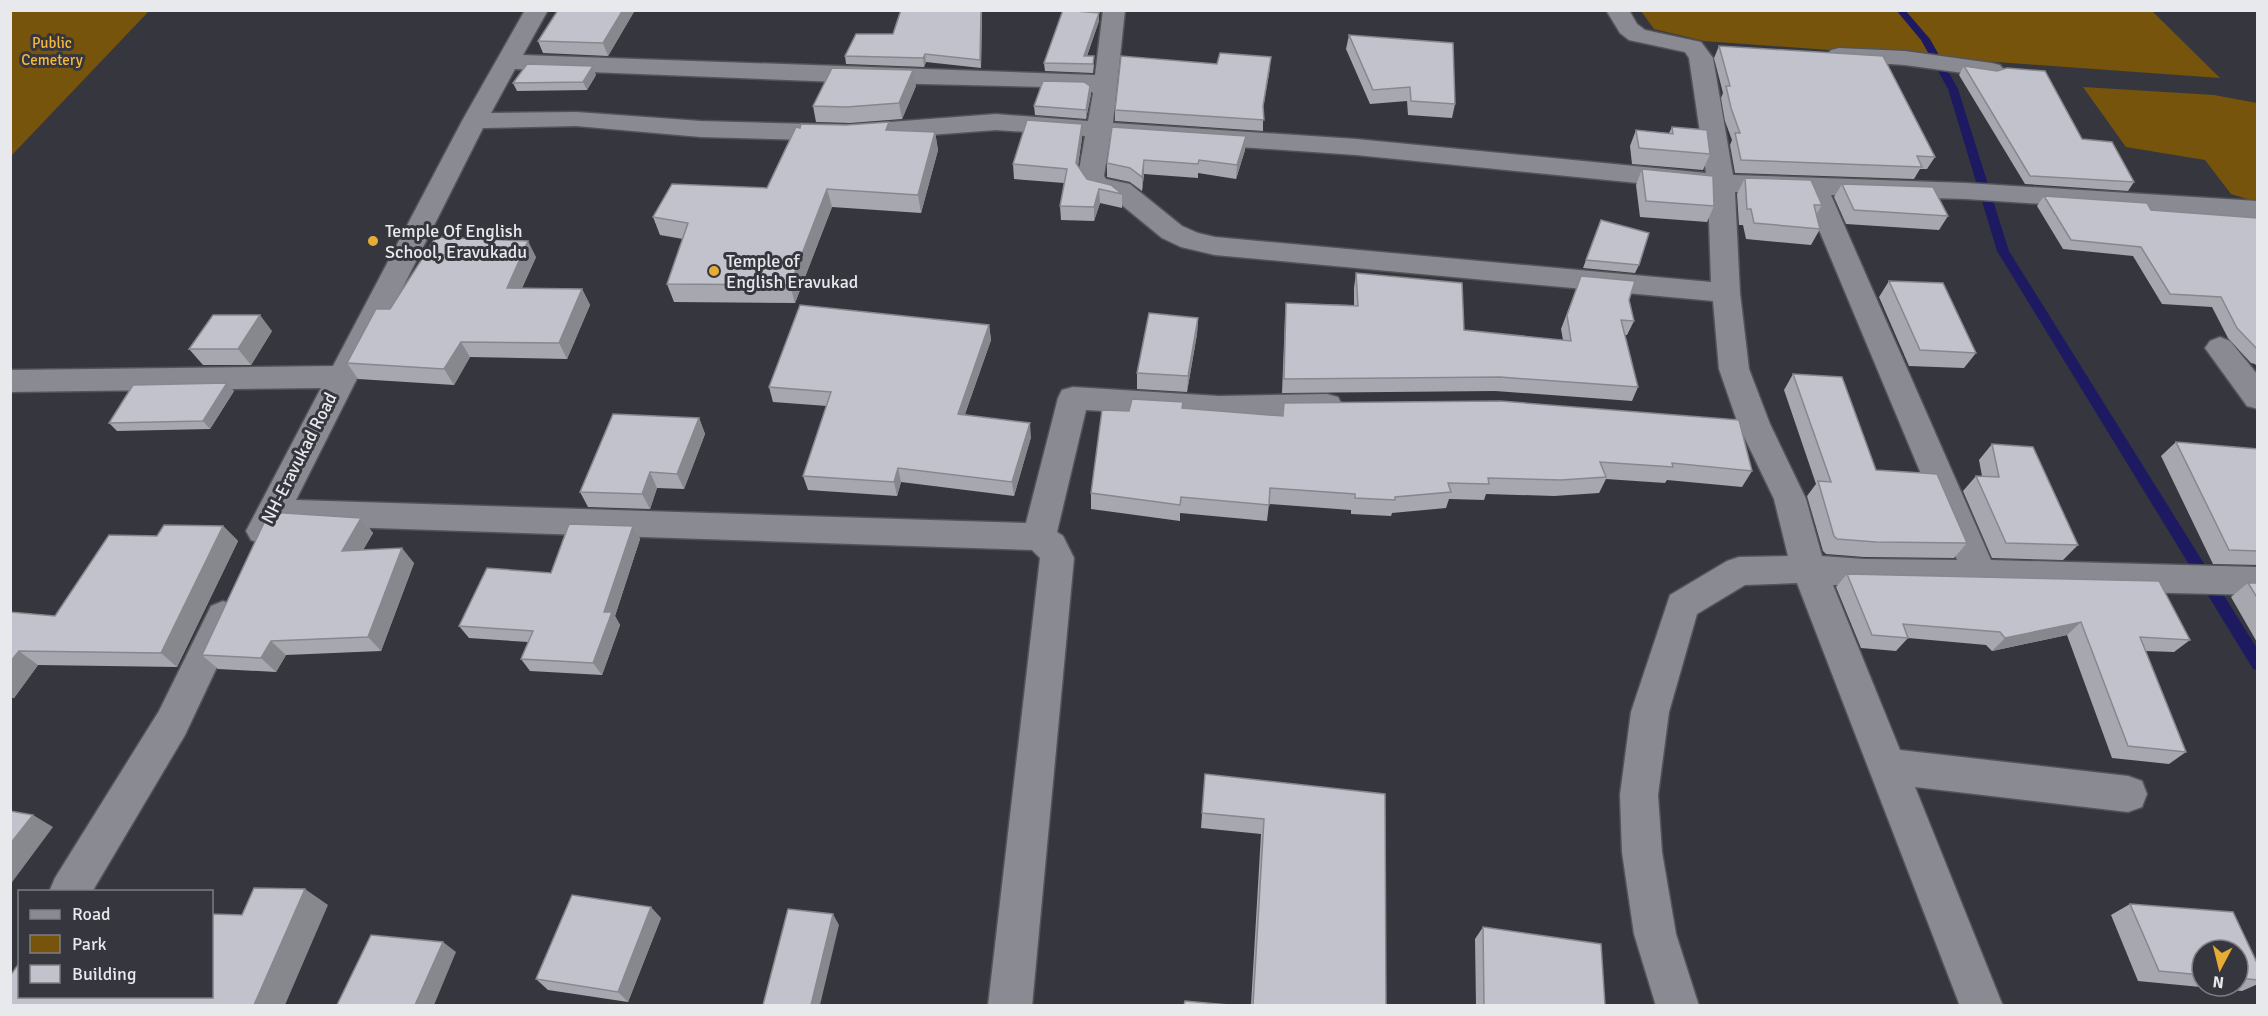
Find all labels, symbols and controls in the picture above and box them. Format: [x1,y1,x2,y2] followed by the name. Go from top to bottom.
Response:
[21,34,83,69] park label: Public Cemetery
[385,220,527,263] place label: Temple Of English School, Eravukadu
[366,234,380,248] marker: Temple Of English School, Eravukadu
[726,250,858,293] place label: Temple of English Eravukad
[707,264,721,278] marker: Temple of English Eravukad
[256,389,342,527] street label: NH-Eravukad Road
[18,890,213,998] legend
[72,903,111,925] text: Road
[72,933,107,955] text: Park
[2190,938,2250,998] north arrow
[72,963,136,985] text: Building
[2212,971,2225,992] text: N

